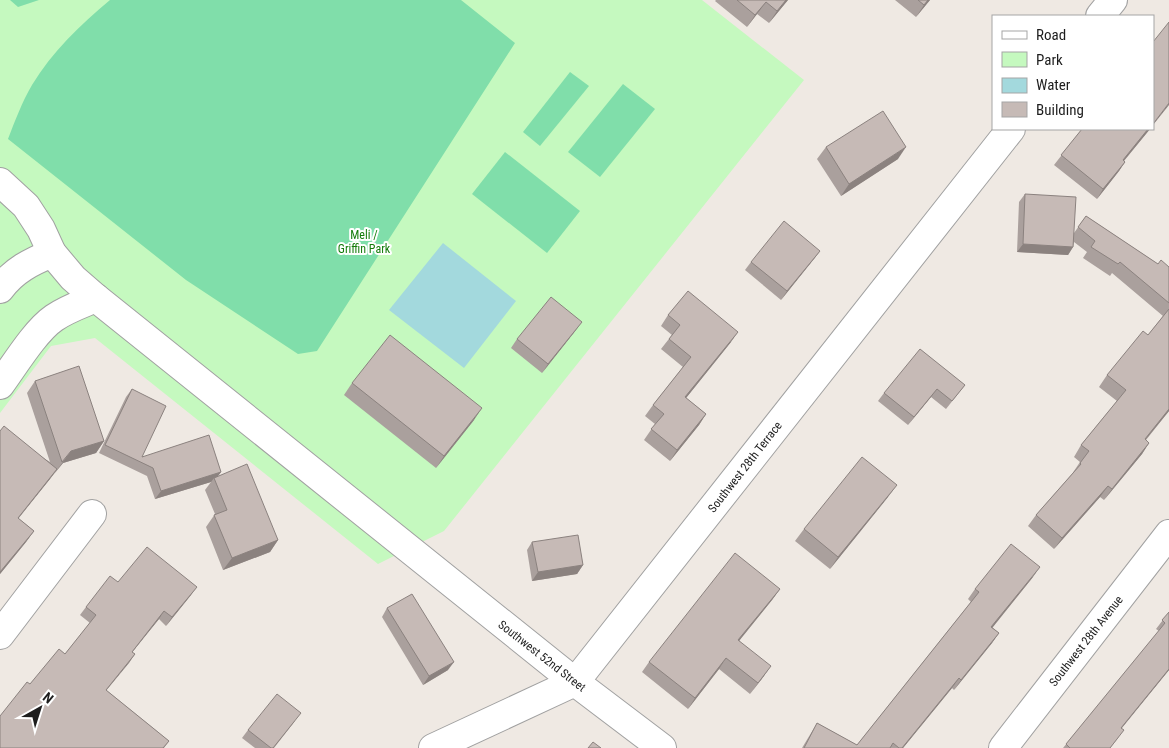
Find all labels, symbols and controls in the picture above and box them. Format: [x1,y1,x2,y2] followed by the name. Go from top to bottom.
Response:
[992,15,1154,130] legend
[1036,26,1066,44] text: Road
[1036,51,1063,69] text: Park
[1036,76,1071,94] text: Water
[1036,101,1084,119] text: Building
[338,228,391,256] park label: Meli / Griffin Park
[705,418,785,515] street label: Southwest 28th Terrace
[1046,593,1126,689] street label: Southwest 28th Avenue
[495,618,589,695] street label: Southwest 52nd Street
[15,683,65,733] north arrow
[40,689,57,707] text: N

